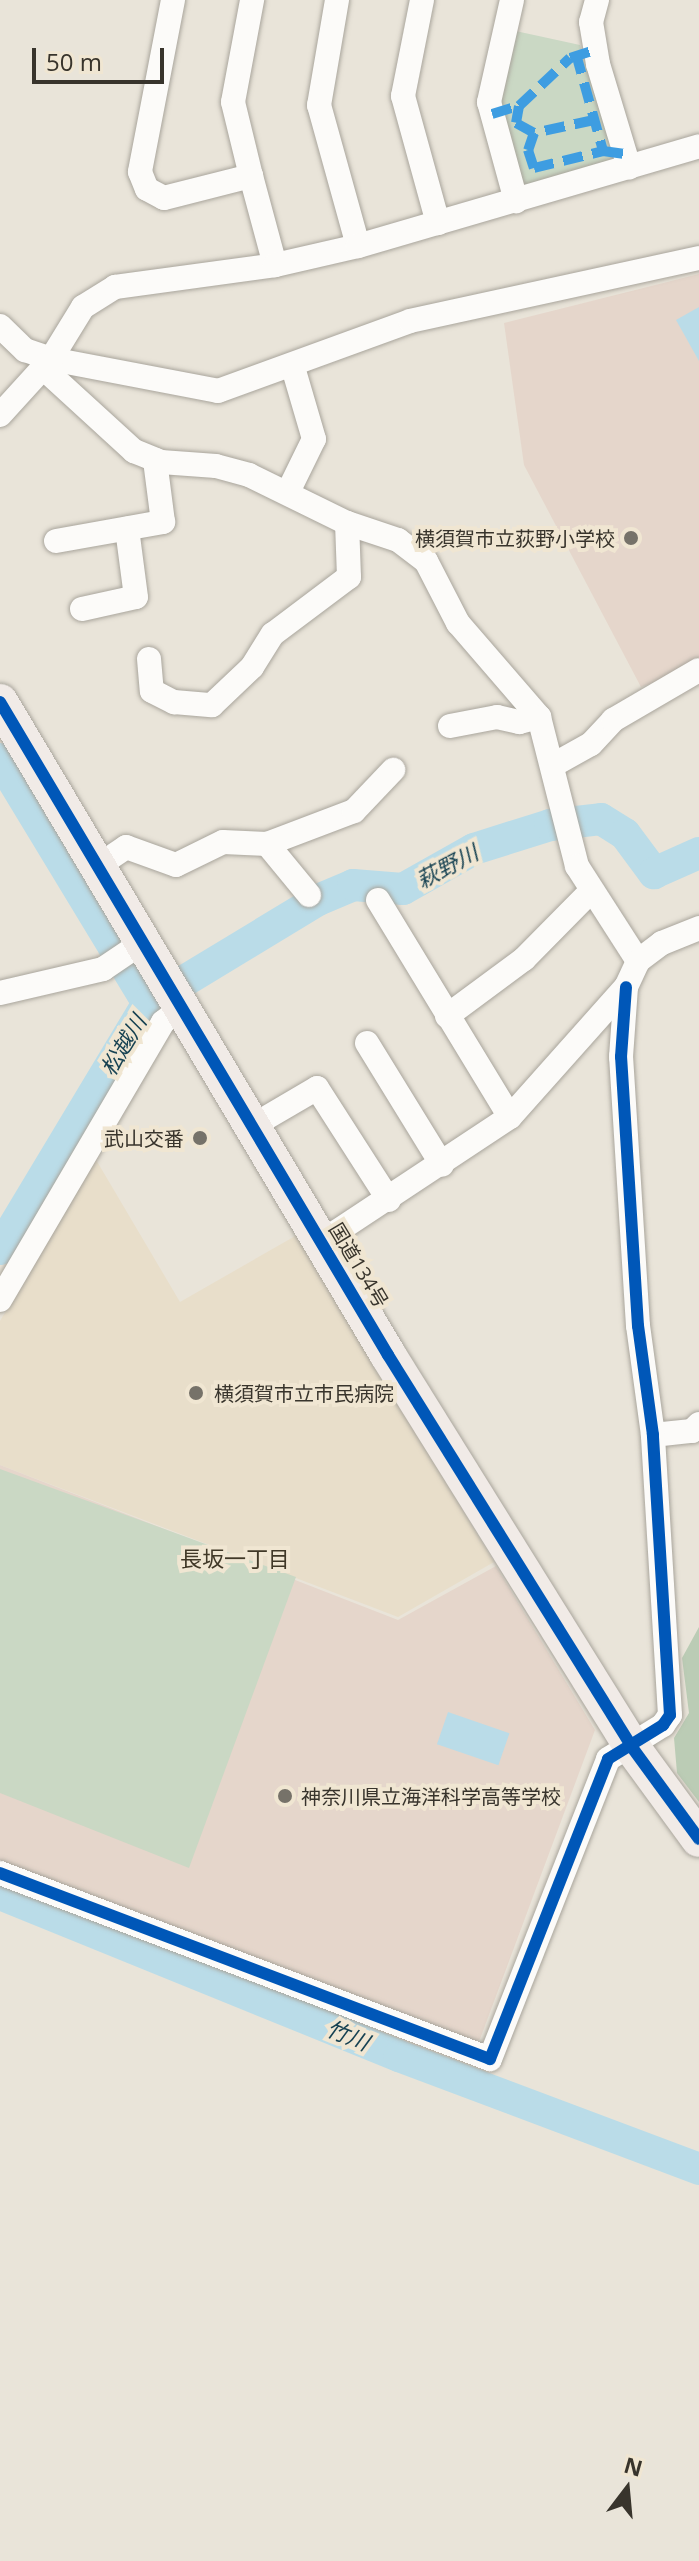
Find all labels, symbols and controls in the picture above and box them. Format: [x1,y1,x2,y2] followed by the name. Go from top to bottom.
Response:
[36,32,168,82] scale bar
[46,45,102,78] text: 50 m
[415,526,615,550] place label: 横須賀市立荻野小学校
[622,529,640,547] marker: 横須賀市立荻野小学校
[412,839,482,893] water label: 萩野川
[95,1010,151,1080] water label: 松越川
[104,1126,184,1150] place label: 武山交番
[191,1129,209,1147] marker: 武山交番
[324,1218,394,1312] street label: 国道134号
[214,1381,394,1405] place label: 横須賀市立市民病院
[185,1382,207,1404] marker: 横須賀市立市民病院
[180,1546,290,1572] district label: 長坂一丁目
[301,1784,561,1808] place label: 神奈川県立海洋科学高等学校
[276,1787,294,1805] marker: 神奈川県立海洋科学高等学校
[323,2015,373,2055] water label: 竹川
[587,2449,667,2529] north arrow
[621,2449,646,2483] text: N

